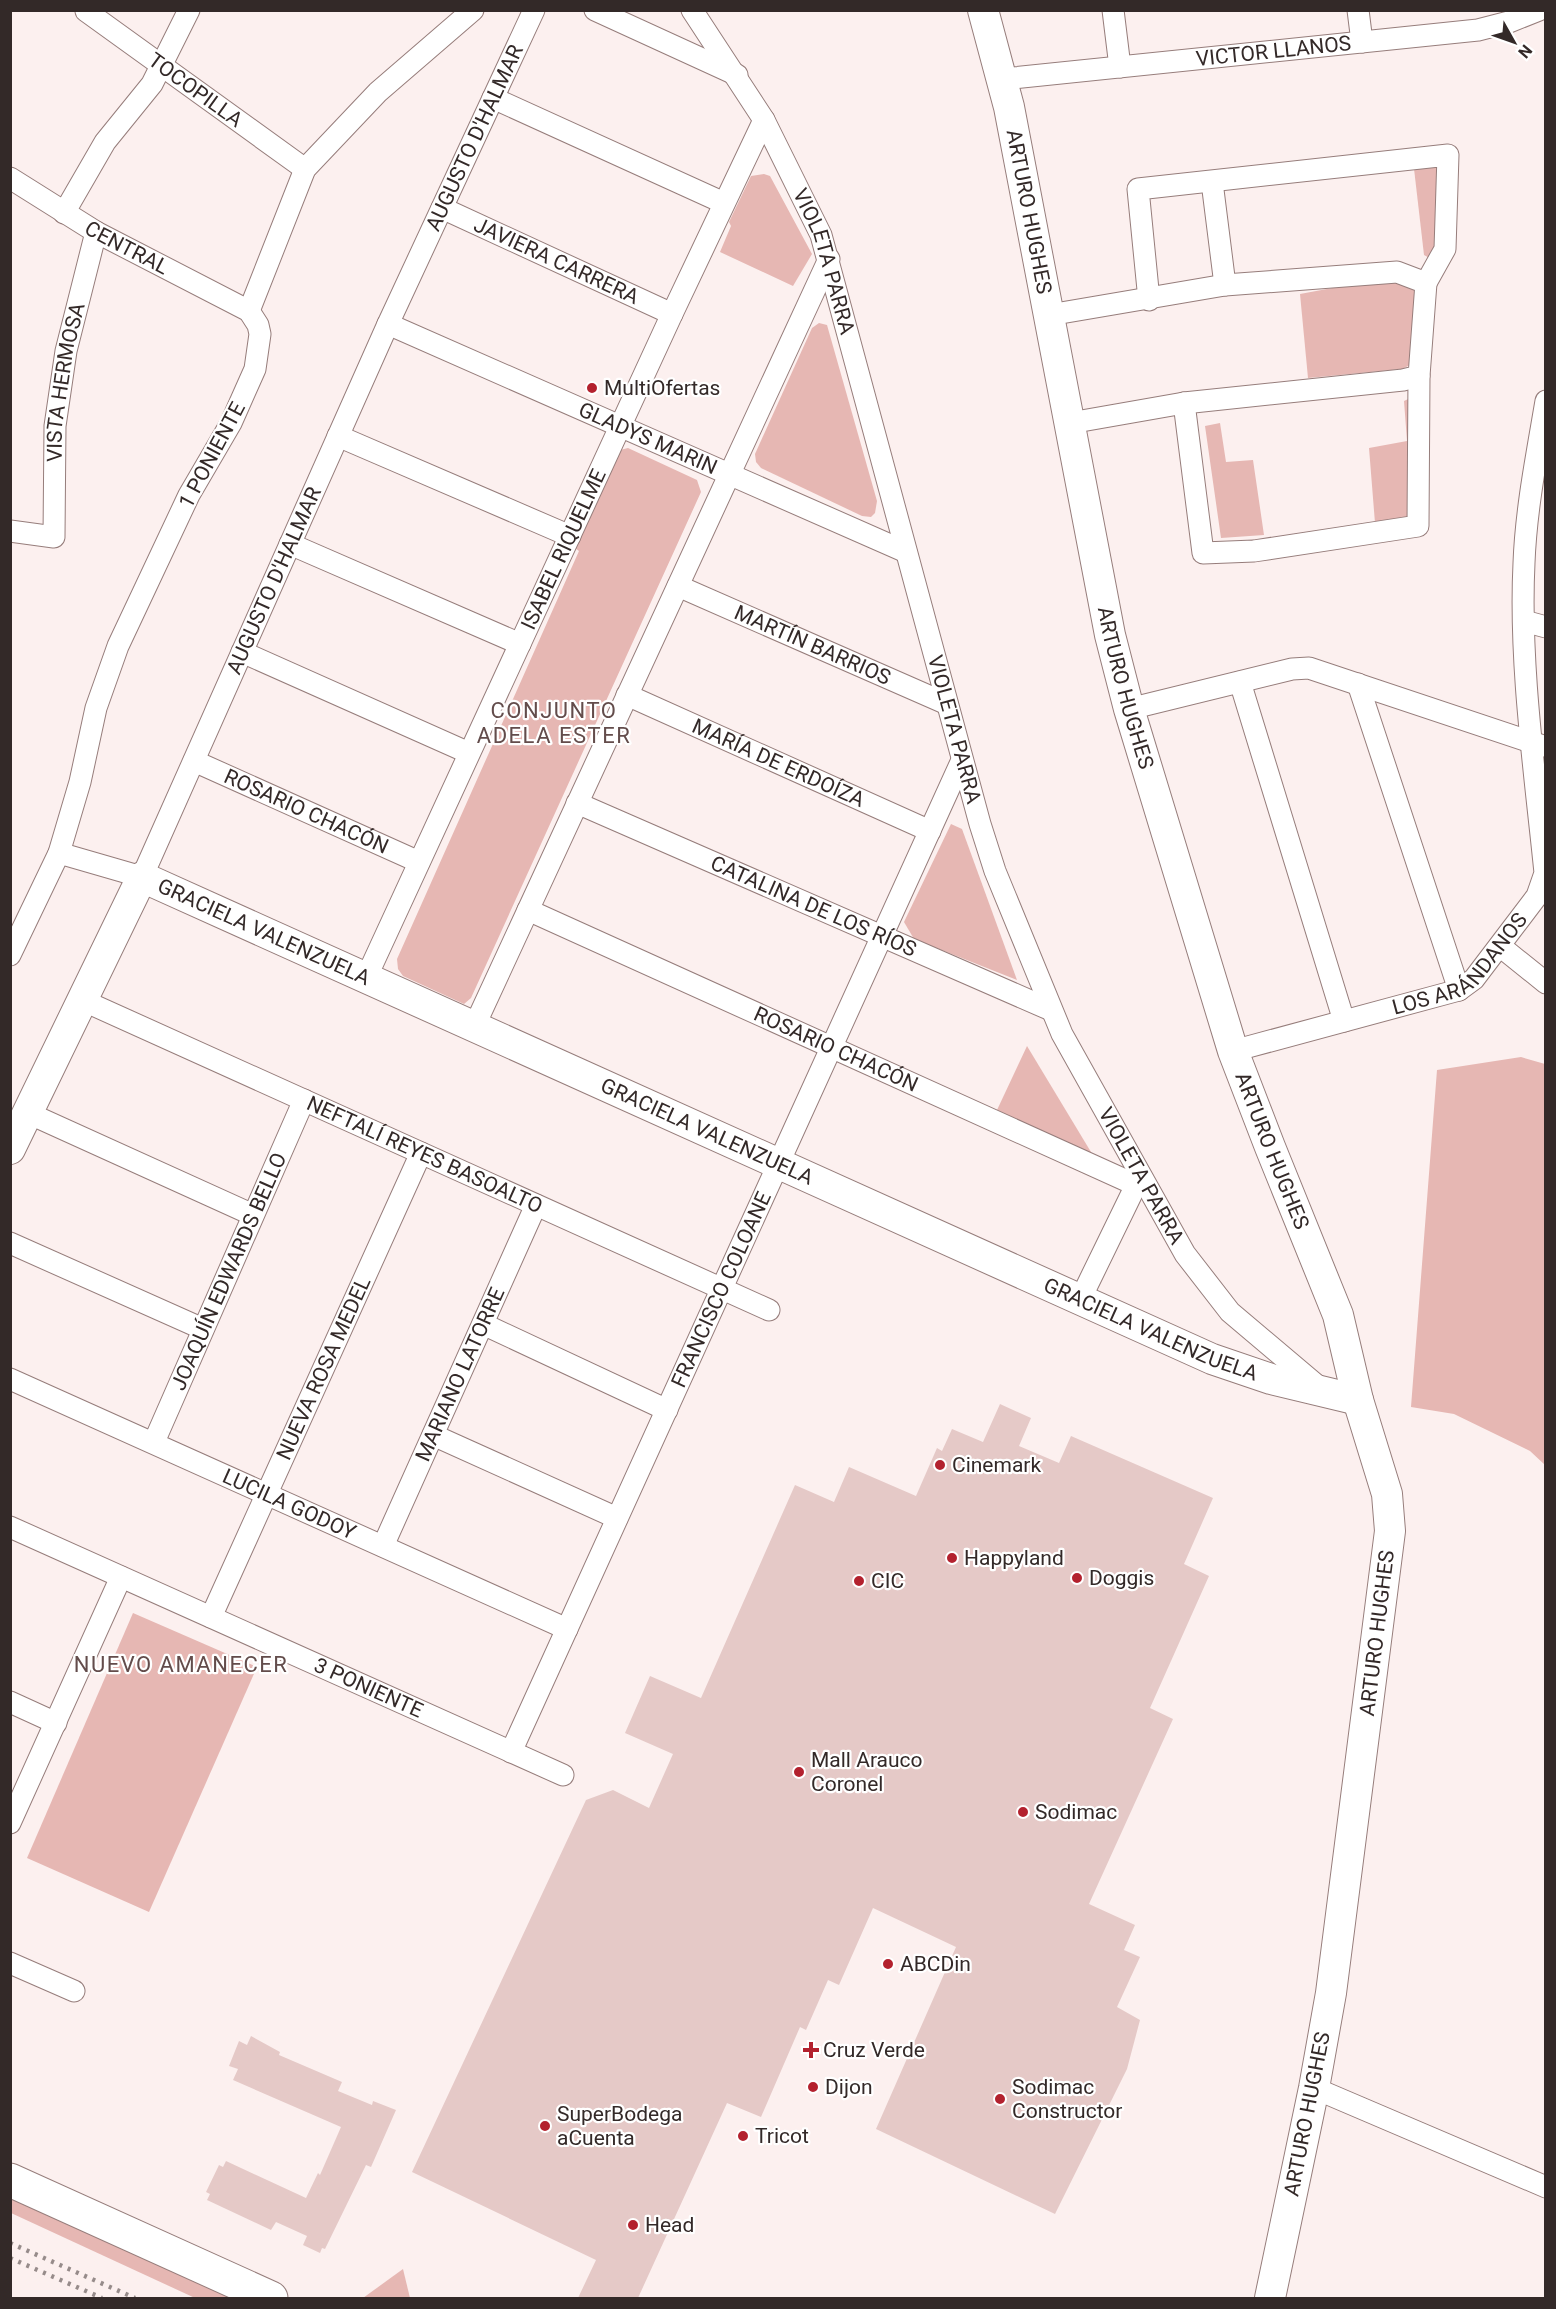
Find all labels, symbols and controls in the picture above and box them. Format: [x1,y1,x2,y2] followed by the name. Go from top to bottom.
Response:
[1484,12,1544,72] north arrow
[1195,31,1352,71] street label: VICTOR LLANOS
[421,41,528,235] street label: AUGUSTO D'HALMAR
[1514,41,1536,62] text: N
[144,48,247,132] street label: TOCOPILLA
[1002,127,1056,296] street label: ARTURO HUGHES
[788,185,859,337] street label: VIOLETA PARRA
[470,212,643,309] street label: JAVIERA CARRERA
[80,216,172,279] street label: CENTRAL
[42,300,90,462] street label: VISTA HERMOSA
[604,376,720,400] place label: MultiOfertas
[585,381,599,395] marker: MultiOfertas
[575,397,721,479] street label: GLADYS MARIN
[174,398,250,512] street label: 1 PONIENTE
[516,465,611,633] street label: ISABEL RIQUELME
[222,483,326,678] street label: AUGUSTO D'HALMAR
[731,600,894,690] street label: MARTÍN BARRIOS
[1093,605,1159,772] street label: ARTURO HUGHES
[923,653,986,807] street label: VIOLETA PARRA
[477,698,631,748] district label: CONJUNTO ADELA ESTER
[689,714,869,812] street label: MARÍA DE ERDOÍZA
[220,764,392,859] street label: ROSARIO CHACÓN
[707,851,920,962] street label: CATALINA DE LOS RÍOS
[154,874,374,990] street label: GRACIELA VALENZUELA
[1389,908,1532,1020] street label: LOS ARÁNDANOS
[750,1002,922,1097] street label: ROSARIO CHACÓN
[1230,1069,1314,1233] street label: ARTURO HUGHES
[597,1073,817,1190] street label: GRACIELA VALENZUELA
[303,1091,546,1218] street label: NEFTALÍ REYES BASOALTO
[1094,1103,1189,1249] street label: VIOLETA PARRA
[166,1149,291,1394] street label: JOAQUÍN EDWARDS BELLO
[666,1188,776,1391] street label: FRANCISCO COLOANE
[272,1273,375,1464] street label: NUEVA ROSA MEDEL
[1040,1273,1261,1386] street label: GRACIELA VALENZUELA
[411,1284,509,1465] street label: MARIANO LATORRE
[952,1453,1041,1477] place label: Cinemark
[933,1458,947,1472] marker: Cinemark
[219,1464,360,1545] street label: LUCILA GODOY
[964,1546,1064,1570] place label: Happyland
[1355,1549,1399,1717] street label: ARTURO HUGHES
[945,1551,959,1565] marker: Happyland
[1089,1566,1154,1590] place label: Doggis
[871,1569,904,1593] place label: CIC
[1070,1571,1084,1585] marker: Doggis
[852,1574,866,1588] marker: CIC
[74,1652,288,1677] district label: NUEVO AMANECER
[311,1653,427,1723] street label: 3 PONIENTE
[811,1748,923,1796] place label: Mall Arauco Coronel
[792,1765,806,1779] marker: Mall Arauco Coronel
[1035,1800,1117,1824] place label: Sodimac
[1016,1805,1030,1819] marker: Sodimac
[900,1952,971,1976] place label: ABCDin
[881,1957,895,1971] marker: ABCDin
[1279,2030,1335,2198] street label: ARTURO HUGHES
[823,2038,925,2062] place label: Cruz Verde
[804,2043,818,2057] marker: Cruz Verde
[825,2075,873,2099] place label: Dijon
[1012,2075,1122,2123] place label: Sodimac Constructor
[806,2080,820,2094] marker: Dijon
[993,2092,1007,2106] marker: Sodimac Constructor
[557,2102,682,2150] place label: SuperBodega aCuenta
[538,2119,552,2133] marker: SuperBodega aCuenta
[755,2124,809,2148] place label: Tricot
[736,2129,750,2143] marker: Tricot
[645,2213,694,2237] place label: Head
[626,2218,640,2232] marker: Head

